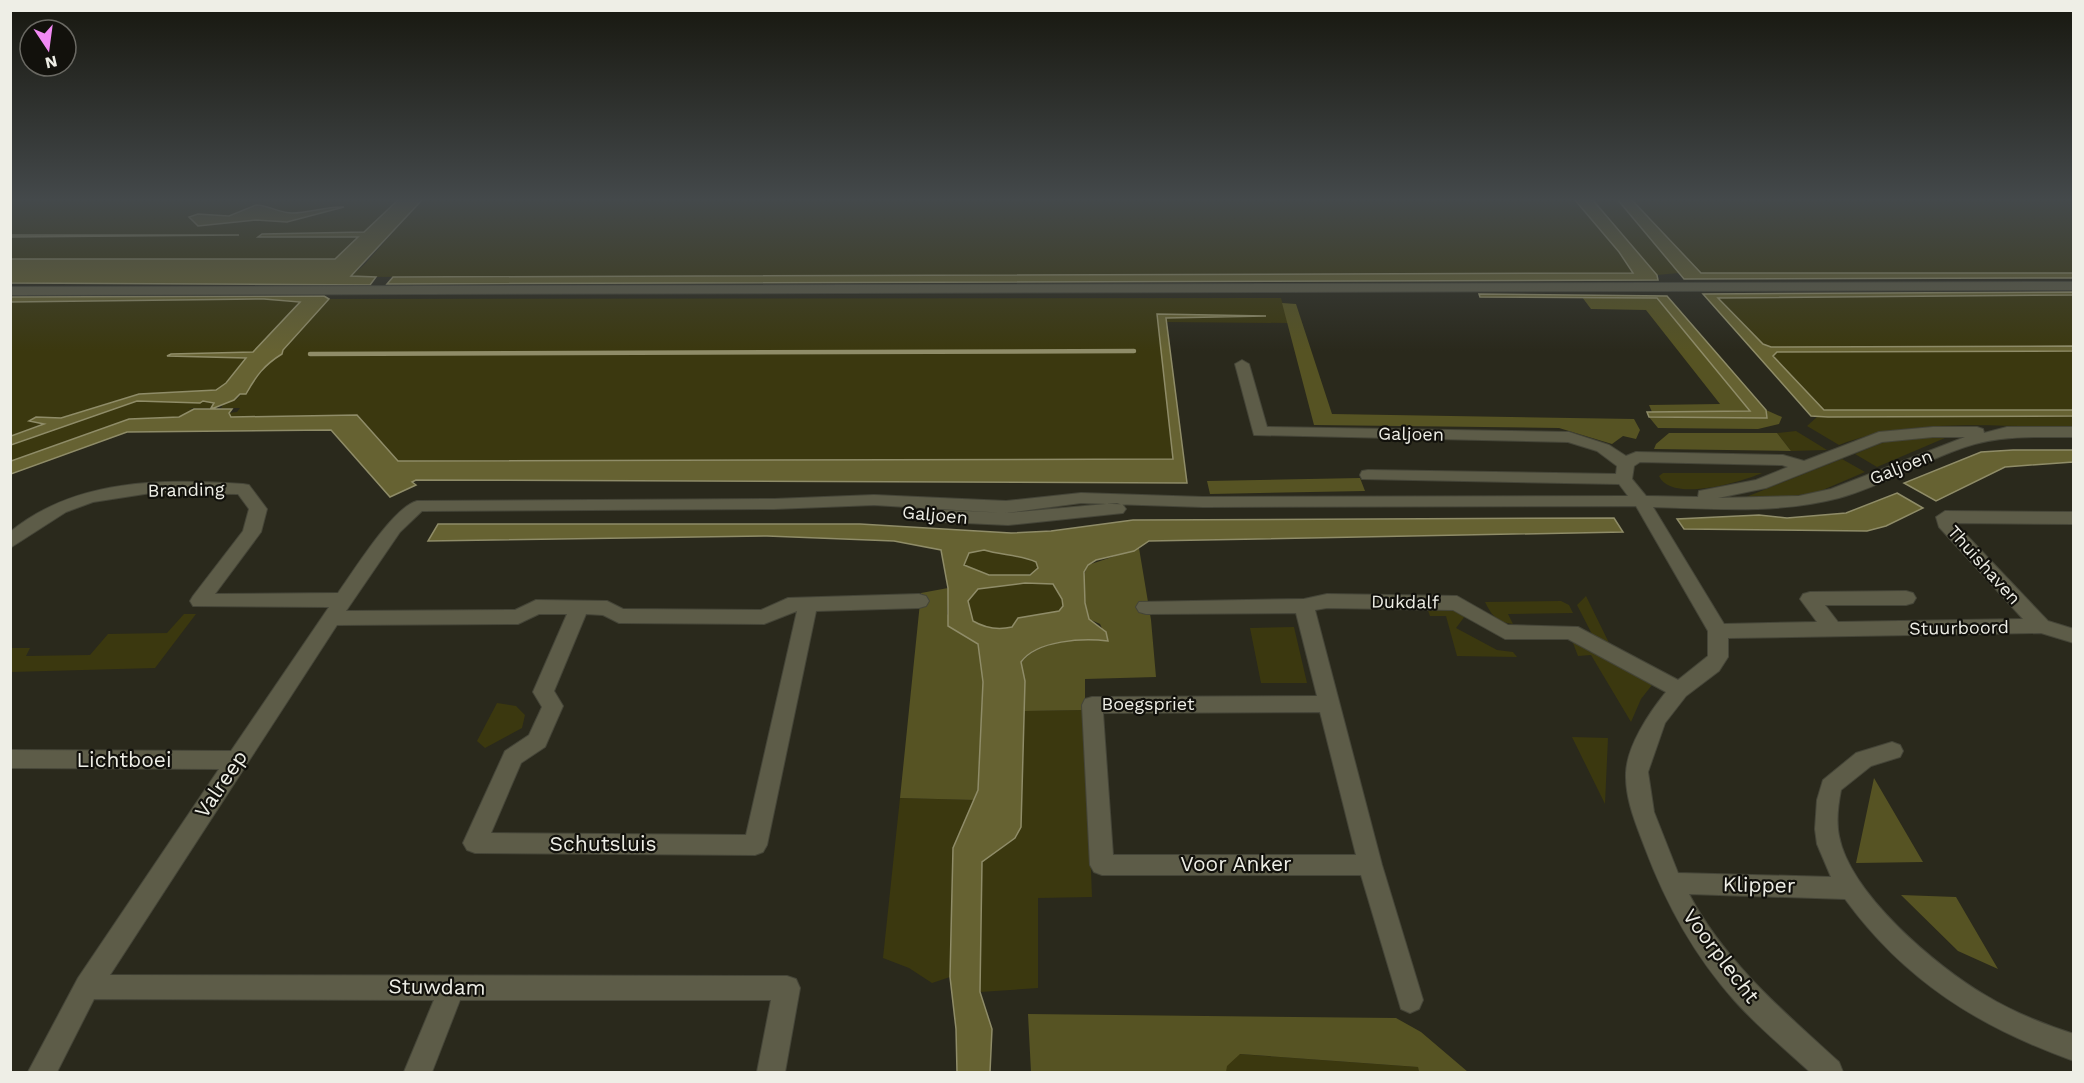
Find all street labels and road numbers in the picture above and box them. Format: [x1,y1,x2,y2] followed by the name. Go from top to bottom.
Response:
[1378,422,1444,445] street label: Galjoen
[1866,444,1935,489] street label: Galjoen
[147,478,225,501] street label: Branding
[901,501,969,528] street label: Galjoen
[1943,521,2025,608] street label: Thuishaven
[1371,590,1439,613] street label: Dukdalf
[1909,616,2009,639] street label: Stuurboord
[1101,693,1195,714] street label: Boegspriet
[189,745,252,822] street label: Valreep
[76,747,172,772] street label: Lichtboei
[549,831,657,856] street label: Schutsluis
[1180,851,1292,876] street label: Voor Anker
[1722,871,1796,898] street label: Klipper
[1678,904,1765,1008] street label: Voorplecht
[388,973,486,1000] street label: Stuwdam

